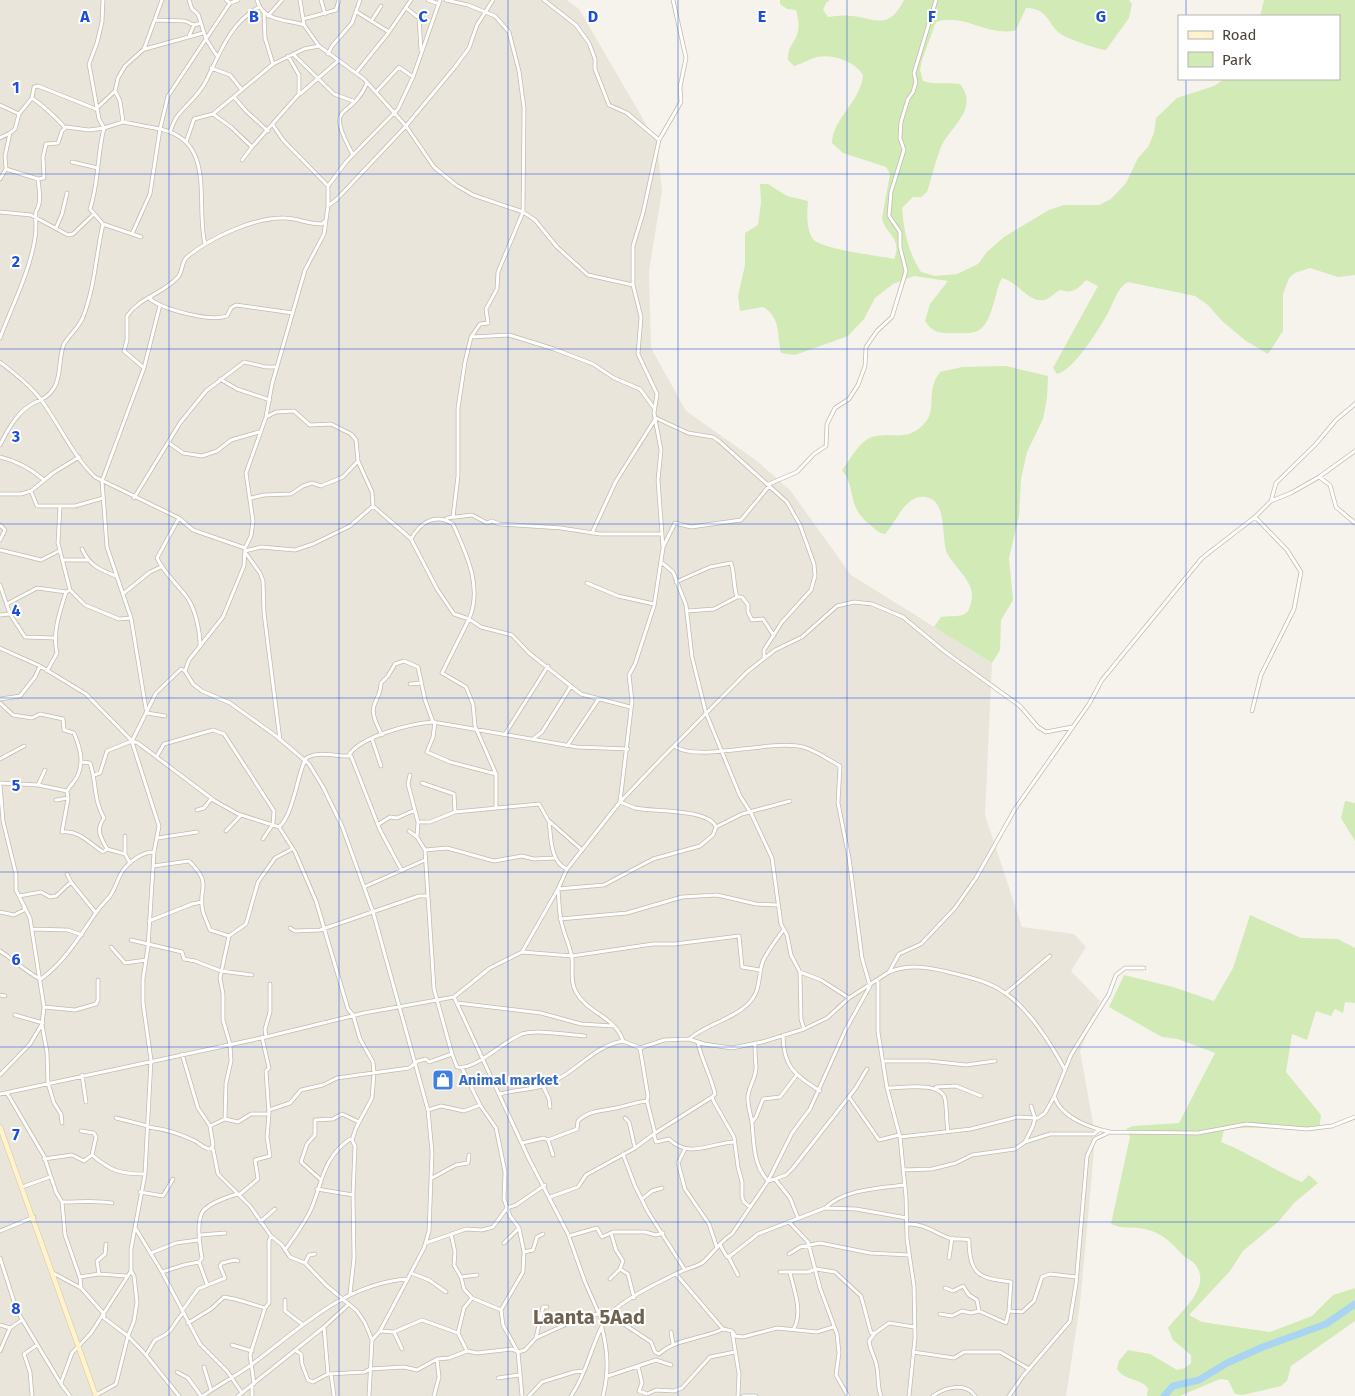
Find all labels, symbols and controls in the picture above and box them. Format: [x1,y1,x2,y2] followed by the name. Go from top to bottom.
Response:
[79,7,90,26] text: A
[249,7,259,26] text: B
[418,7,428,26] text: C
[588,7,598,26] text: D
[758,7,766,26] text: E
[928,7,936,26] text: F
[1096,7,1106,26] text: G
[1178,15,1340,80] legend
[1222,26,1257,44] text: Road
[1222,51,1252,69] text: Park
[12,78,20,97] text: 1
[12,252,20,271] text: 2
[11,427,20,446] text: 3
[11,601,21,620] text: 4
[12,776,21,795] text: 5
[11,950,21,969] text: 6
[431,1068,455,1092] shop icon: Animal market
[458,1071,559,1089] place label: Animal market
[12,1125,20,1144] text: 7
[11,1299,21,1318] text: 8
[533,1305,645,1329] district label: Laanta 5Aad

